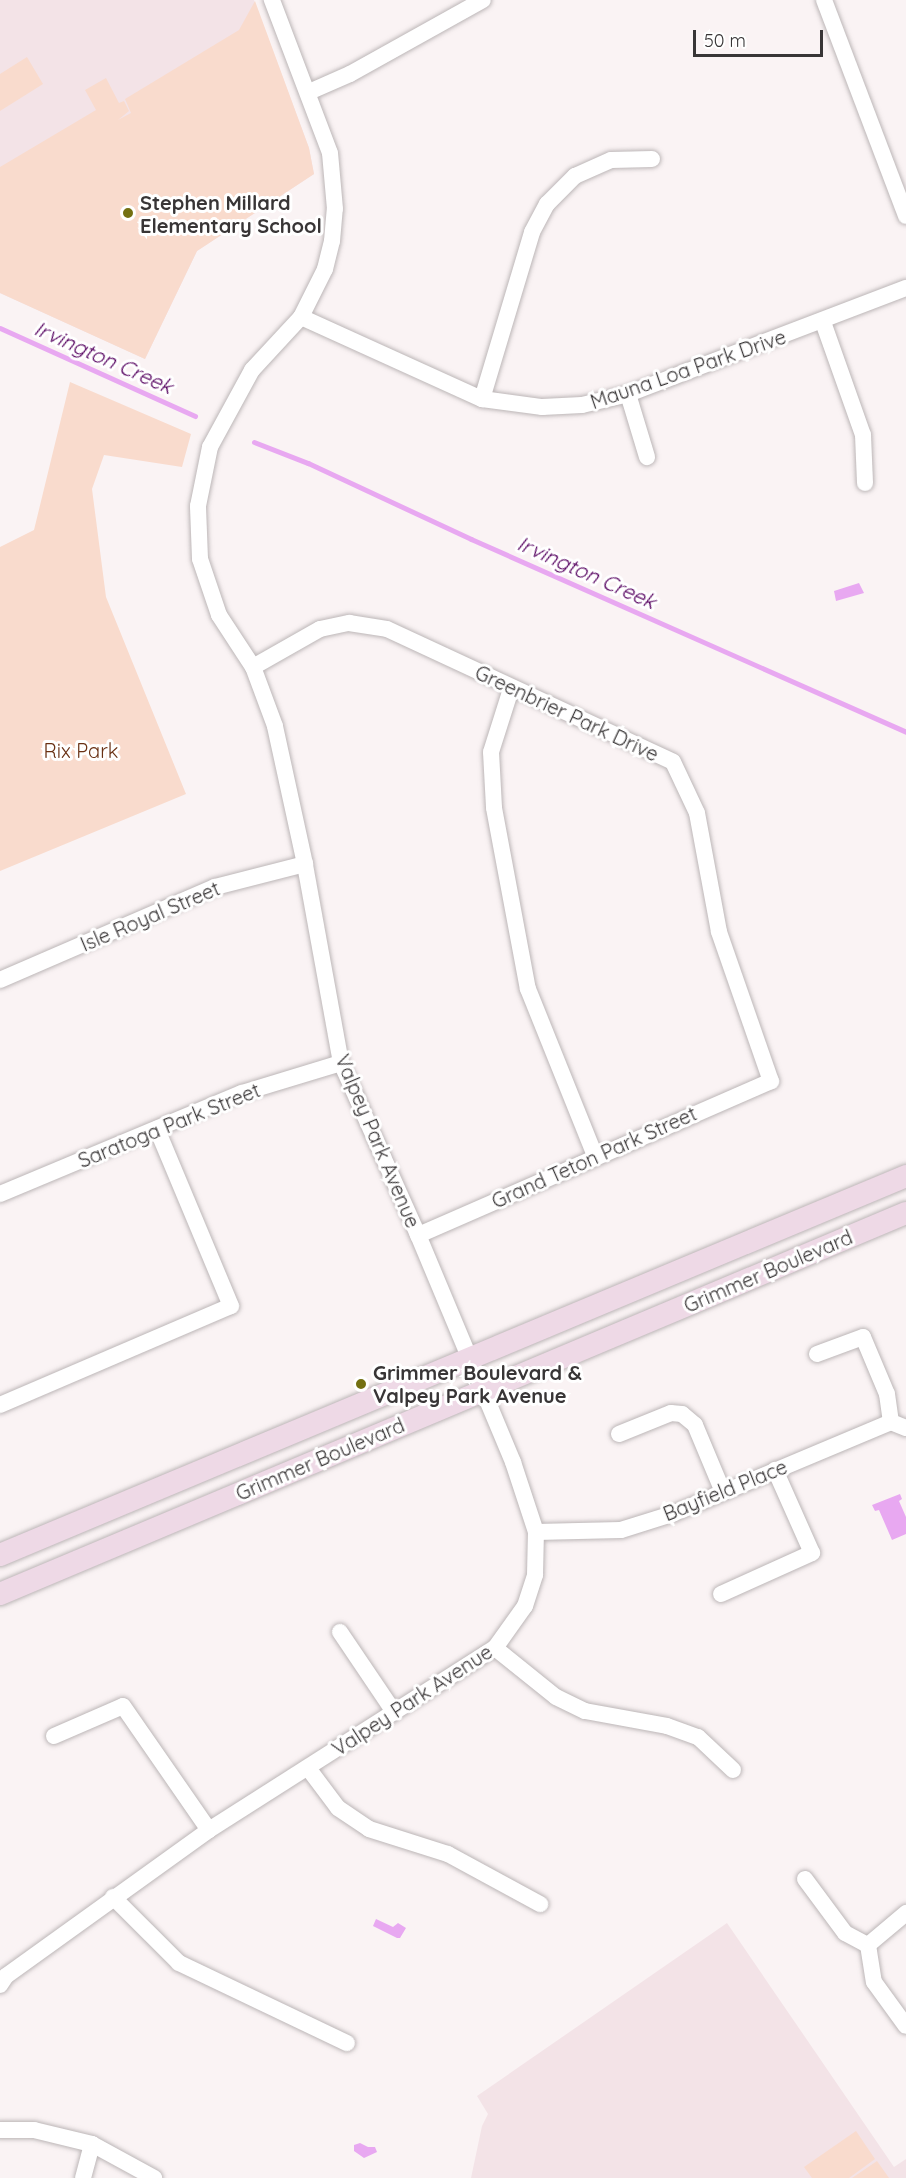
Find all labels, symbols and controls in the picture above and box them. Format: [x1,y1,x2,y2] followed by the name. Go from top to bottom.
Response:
[696,18,826,56] scale bar
[704,29,746,52] text: 50 m
[140,190,322,237] place label: Stephen Millard Elementary School
[121,206,135,220] marker: Stephen Millard Elementary School
[31,315,177,399] water label: Irvington Creek
[587,324,789,414] street label: Mauna Loa Park Drive
[514,530,660,614] water label: Irvington Creek
[471,660,663,766] street label: Greenbrier Park Drive
[43,738,119,762] park label: Rix Park
[77,876,223,956] street label: Isle Royal Street
[331,1051,425,1231] street label: Valpey Park Avenue
[75,1078,263,1172] street label: Saratoga Park Street
[488,1101,700,1213] street label: Grand Teton Park Street
[680,1225,856,1317] street label: Grimmer Boulevard
[373,1360,582,1407] place label: Grimmer Boulevard & Valpey Park Avenue
[354,1377,368,1391] marker: Grimmer Boulevard & Valpey Park Avenue
[232,1413,408,1505] street label: Grimmer Boulevard
[660,1454,790,1526] street label: Bayfield Place
[327,1639,497,1761] street label: Valpey Park Avenue

